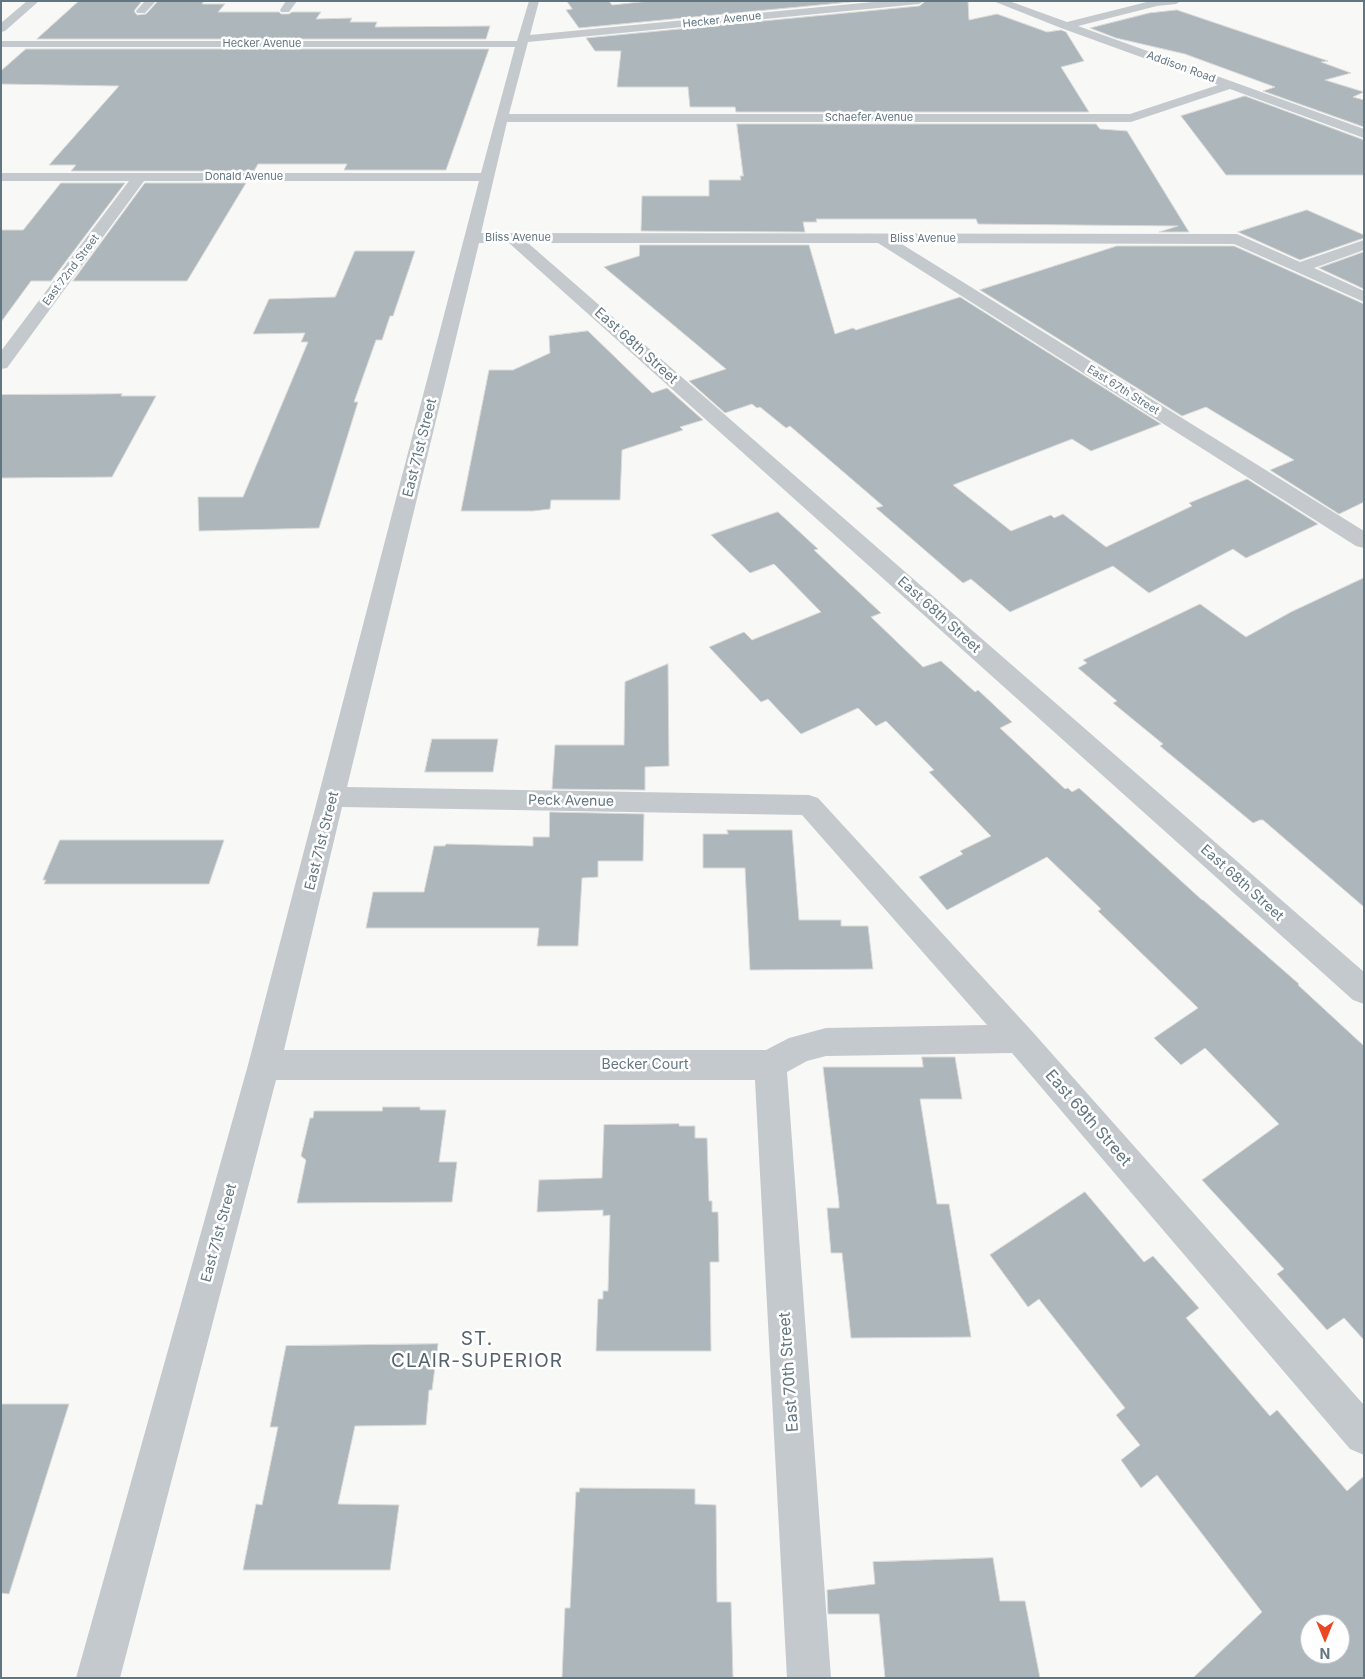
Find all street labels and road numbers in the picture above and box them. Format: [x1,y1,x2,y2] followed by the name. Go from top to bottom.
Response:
[682,9,762,31] street label: Hecker Avenue
[223,37,301,51] street label: Hecker Avenue
[1145,48,1217,86] street label: Addison Road
[825,111,913,125] street label: Schaefer Avenue
[205,170,283,184] street label: Donald Avenue
[485,231,551,245] street label: Bliss Avenue
[40,232,102,308] street label: East 72nd Street
[890,232,956,246] street label: Bliss Avenue
[591,304,681,388] street label: East 68th Street
[1084,363,1162,417] street label: East 67th Street
[400,397,440,499] street label: East 71st Street
[894,573,984,657] street label: East 68th Street
[302,790,342,892] street label: East 71st Street
[528,792,614,810] street label: Peck Avenue
[1197,841,1287,925] street label: East 68th Street
[601,1057,689,1073] street label: Becker Court
[1041,1066,1135,1170] street label: East 69th Street
[198,1182,240,1284] street label: East 71st Street
[775,1311,803,1433] street label: East 70th Street

